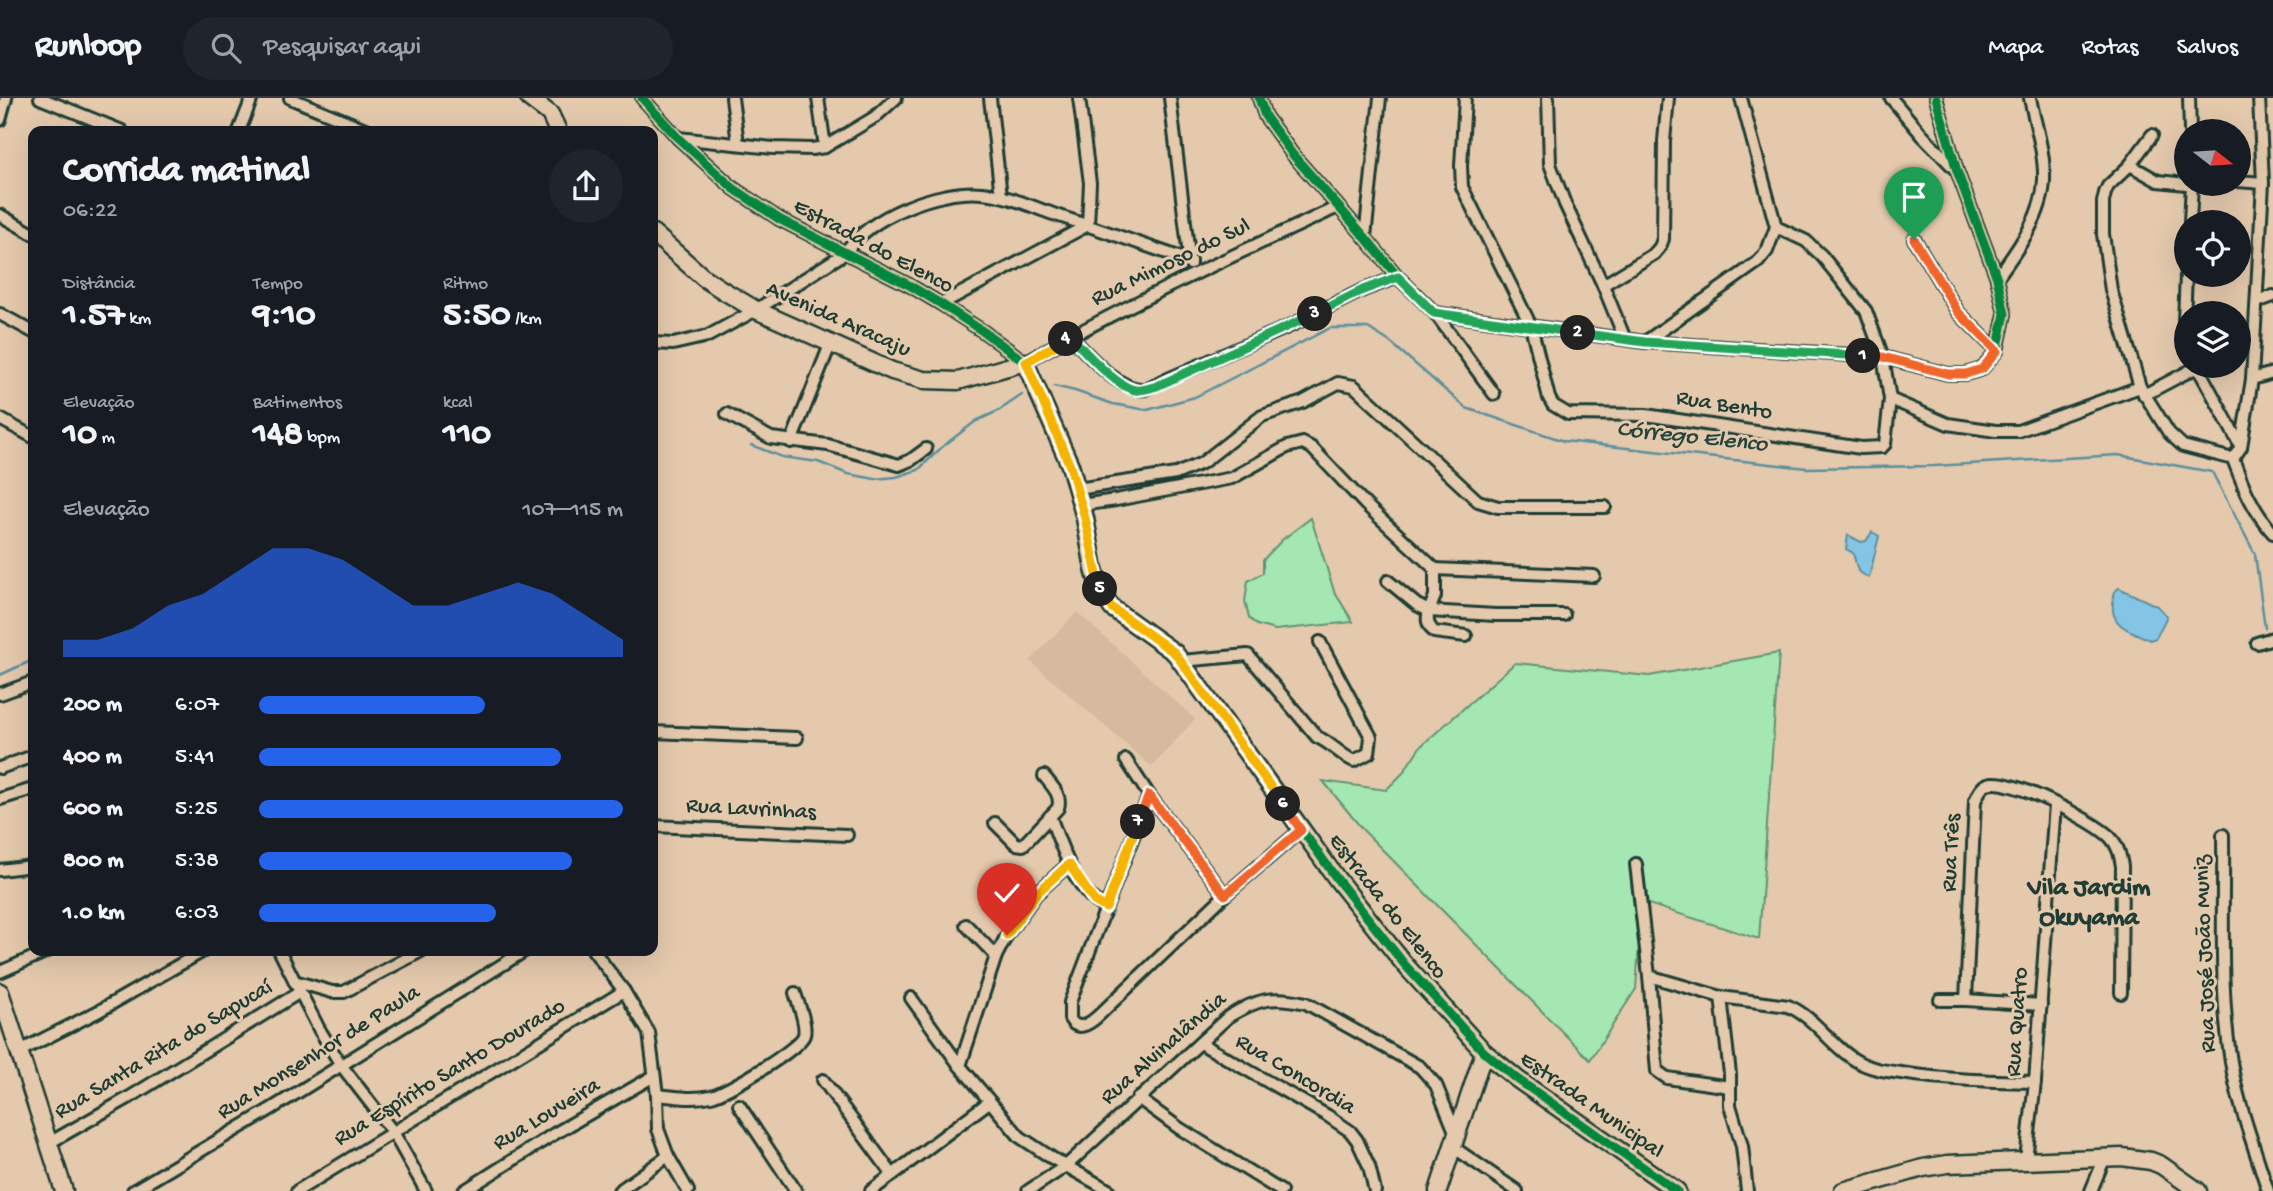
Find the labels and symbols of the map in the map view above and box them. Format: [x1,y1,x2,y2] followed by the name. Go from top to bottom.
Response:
[2174,119,2250,196] north arrow
[1884,167,1944,239] pin
[788,193,958,301] street label: Estrada do Elenco
[1087,213,1255,313] street label: Rua Mimoso do Sul
[761,276,915,364] street label: Avenida Aracaju
[1298,296,1332,332] pin: 3
[1560,316,1596,350] pin: 2
[1048,322,1084,356] pin: 4
[1846,338,1881,374] pin: 1
[1674,385,1774,427] street label: Rua Bento
[1615,416,1770,460] water label: Córrego Elenco
[1082,572,1118,606] pin: 5
[1266,786,1300,822] pin: 6
[685,793,817,827] street label: Rua Lavrinhas
[1120,804,1156,840] pin: 7
[1936,813,1968,893] street label: Rua Três
[1322,829,1452,985] street label: Estrada do Elenco
[2189,854,2223,1053] street label: Rua José João Muniz
[977,863,1037,935] pin
[2026,874,2151,935] district label: Vila Jardim Okuyama
[2001,966,2035,1078] street label: Rua Quatro
[50,974,279,1126] street label: Rua Santa Rita do Sapucaí
[213,979,426,1126] street label: Rua Monsenhor de Paula
[1095,986,1234,1111] street label: Rua Alvinalândia
[329,993,571,1153] street label: Rua Espírito Santo Dourado
[1230,1029,1361,1122] street label: Rua Concordia
[1514,1046,1668,1166] street label: Estrada Municipal
[489,1072,606,1158] street label: Rua Louveira

